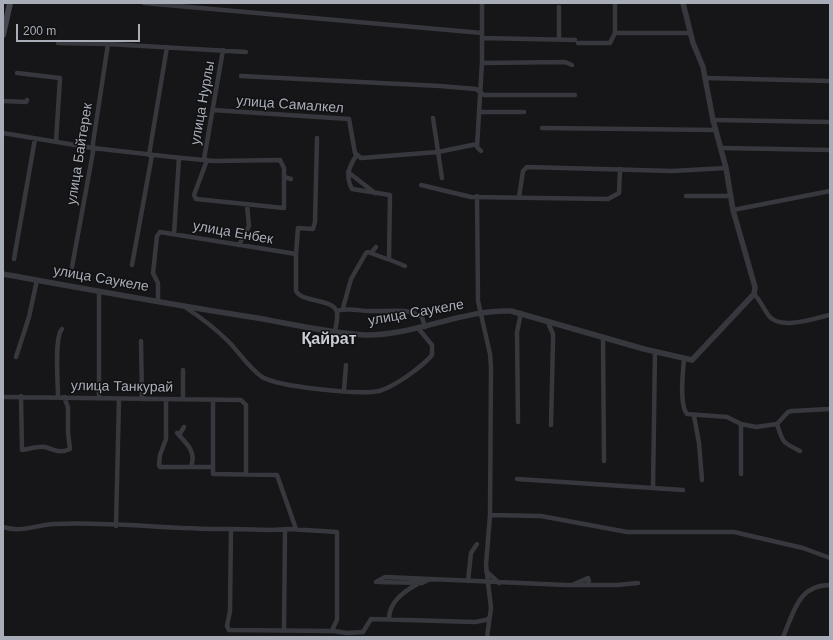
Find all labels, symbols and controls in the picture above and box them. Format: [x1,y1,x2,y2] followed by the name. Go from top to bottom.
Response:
[18,16,142,42] scale bar
[23,24,56,38] text: 200 m
[187,60,219,146] street label: улица Нурлы
[236,93,344,117] street label: улица Самалкел
[64,102,96,206] street label: улица Байтерек
[192,218,274,248] street label: улица Енбек
[52,262,150,296] street label: улица Саукеле
[367,296,465,330] street label: улица Саукеле
[301,330,357,350] district label: Қайрат
[71,378,173,396] street label: улица Танкурай

